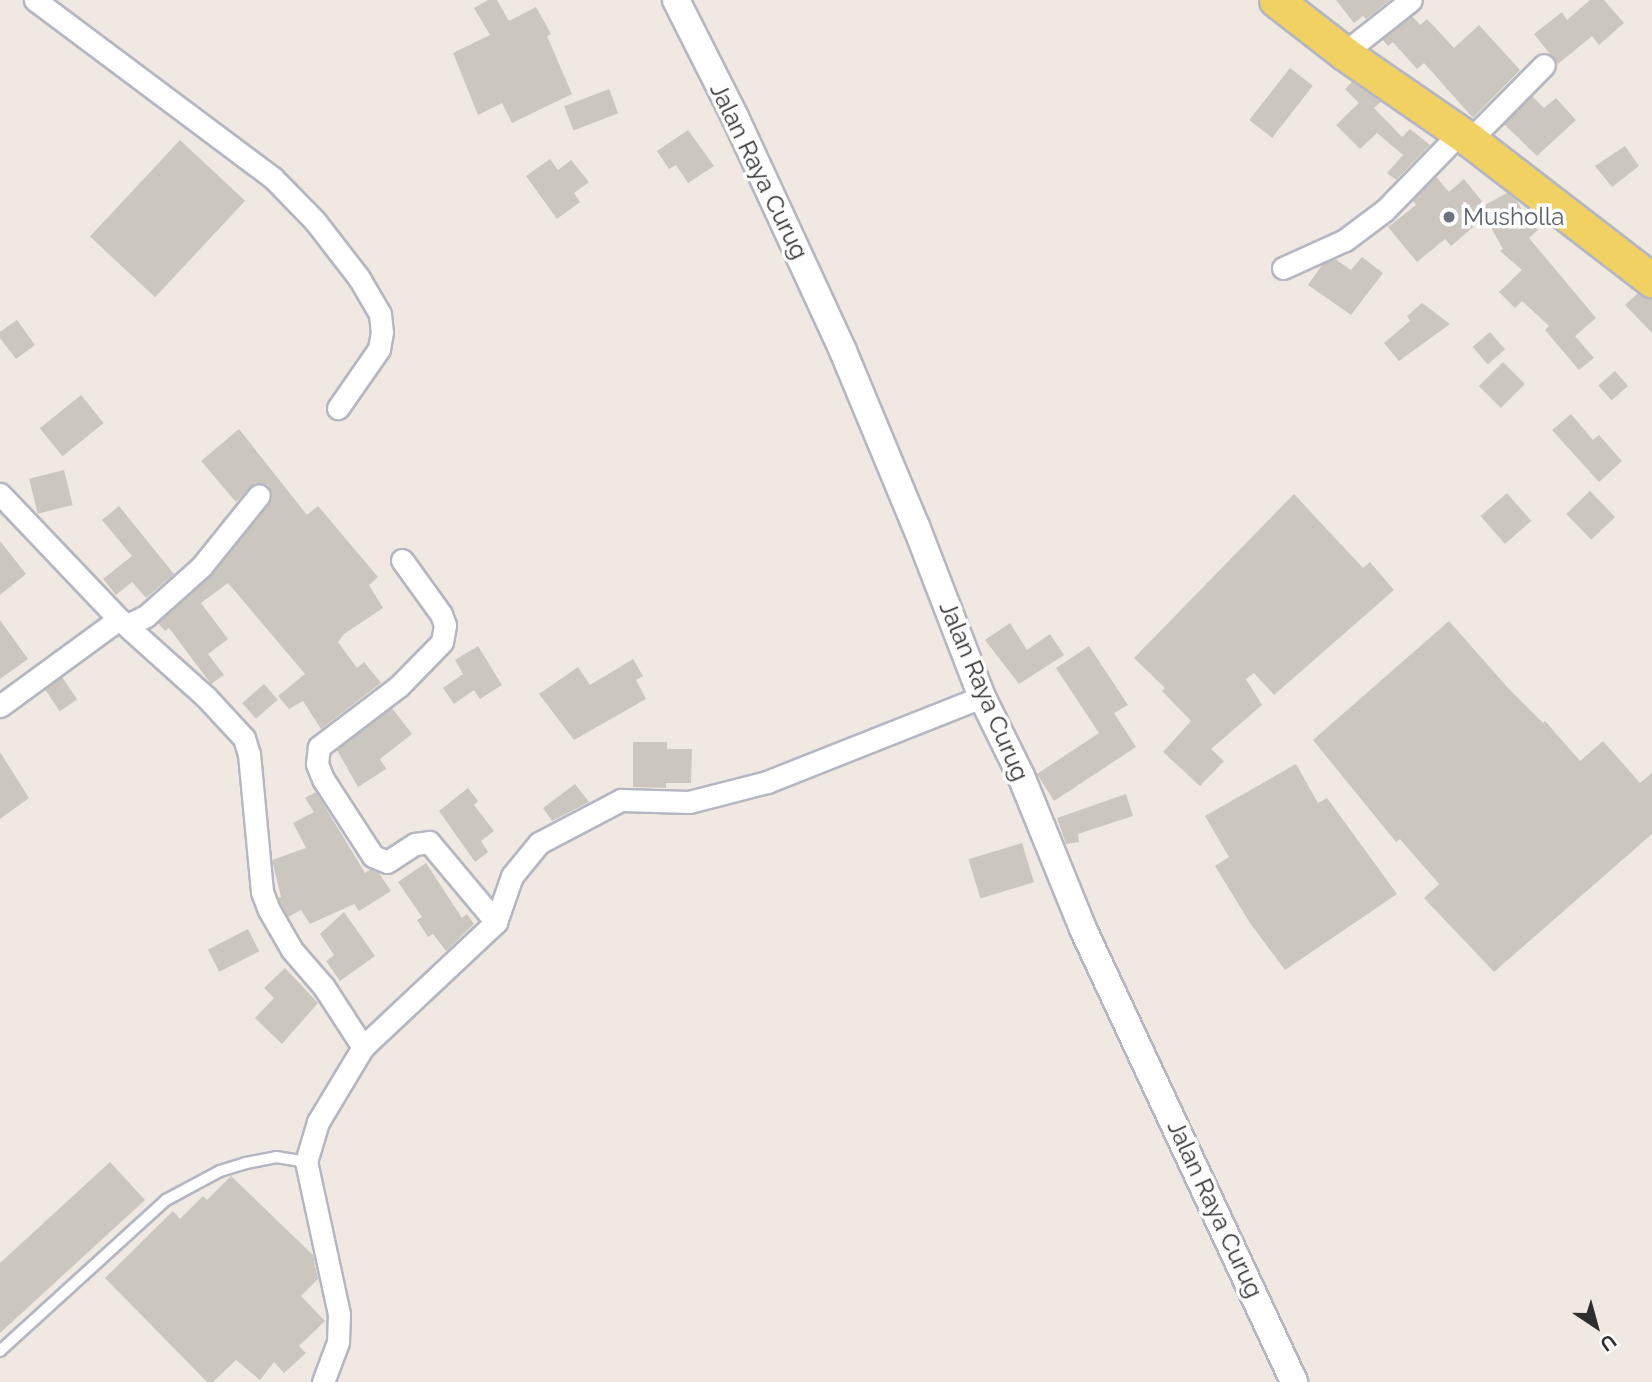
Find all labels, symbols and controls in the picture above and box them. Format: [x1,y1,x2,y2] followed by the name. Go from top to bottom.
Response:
[704,78,814,264] street label: Jalan Raya Curug
[1463,203,1564,231] place label: Musholla
[1441,209,1457,225] marker: Musholla
[933,597,1035,785] street label: Jalan Raya Curug
[1161,1116,1269,1302] street label: Jalan Raya Curug
[1561,1291,1631,1361] north arrow
[1596,1330,1621,1356] text: U

